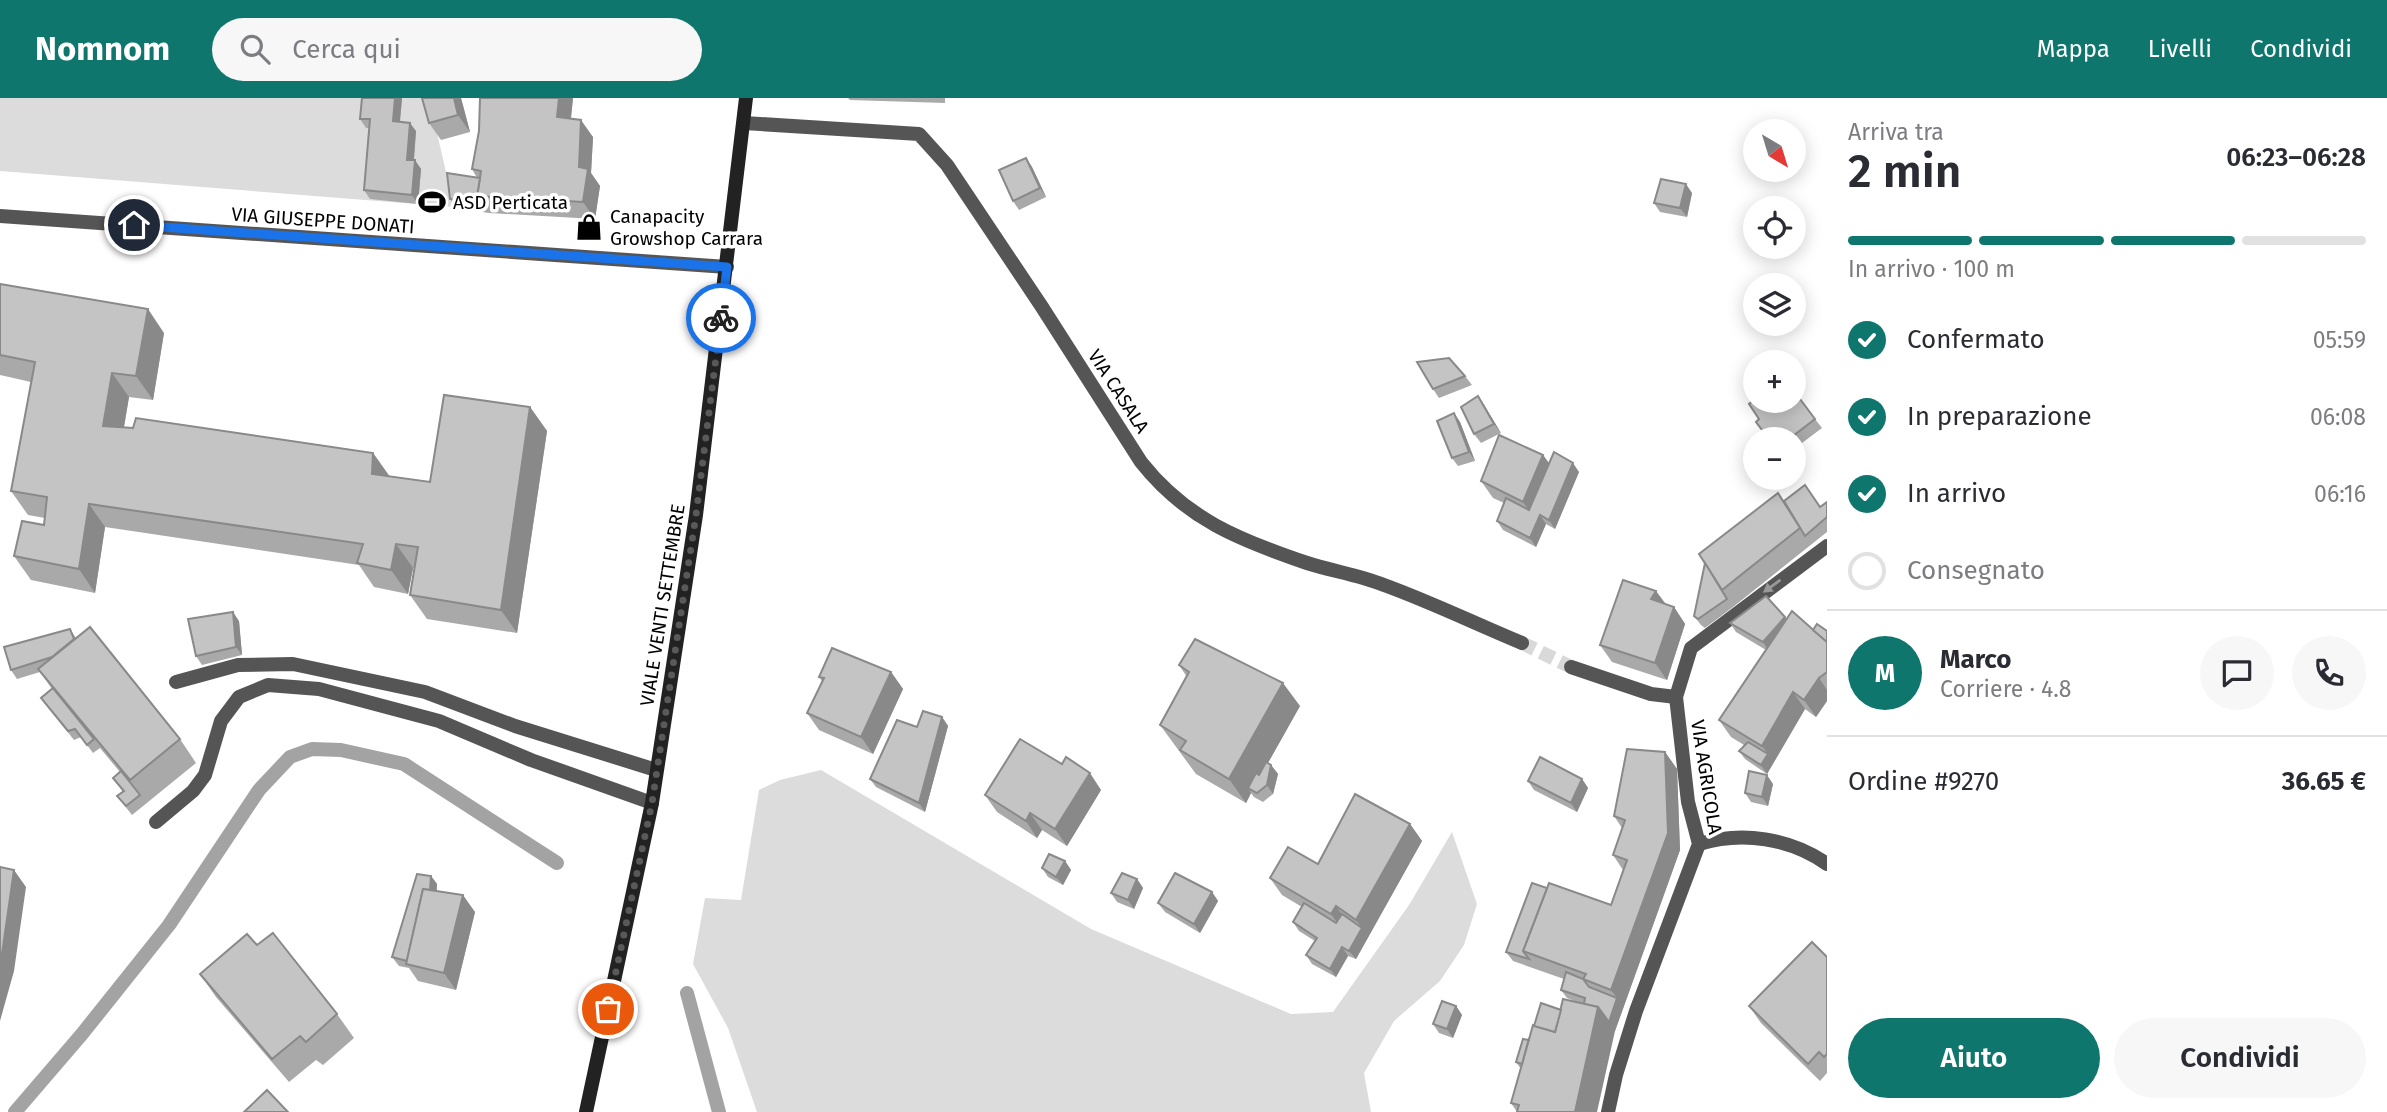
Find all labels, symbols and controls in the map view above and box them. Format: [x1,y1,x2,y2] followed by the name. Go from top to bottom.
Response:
[212,18,702,81] search box
[35,29,170,69] text: Nomnom
[236,30,274,68] icon: search
[292,34,401,65] text: Cerca qui
[2037,35,2110,63] text: Mappa
[2148,35,2212,63] text: Livelli
[2250,35,2352,63] text: Condividi
[1848,118,1944,146] text: Arriva tra
[1743,119,1806,182] north arrow
[1743,119,1806,490] map controls
[2226,142,2366,173] text: 06:23–06:28
[1848,144,1961,199] text: 2 min
[417,187,447,217] sports icon: ASD Perticata
[453,191,568,214] place label: ASD Perticata
[104,195,164,255] pin
[1743,196,1806,259] button: locate
[231,203,415,238] street label: VIA GIUSEPPE DONATI
[610,205,763,250] place label: Canapacity Growshop Carrara
[115,206,153,244] icon: home
[574,212,604,242] shop icon: Canapacity Growshop Carrara
[1848,255,2015,283] text: In arrivo · 100 m
[1743,273,1806,336] button: layers
[686,283,756,353] courier
[702,299,740,337] icon: bike
[1848,321,1886,359] icon: check
[1907,324,2045,355] text: Confermato
[2313,326,2366,354] text: 05:59
[1083,345,1154,438] street label: VIA CASALA
[1743,350,1806,413] button: +
[1848,398,1886,436] icon: check
[1907,401,2092,432] text: In preparazione
[2310,403,2366,431] text: 06:08
[1743,427,1806,490] button: −
[1848,475,1886,513] icon: check
[1907,478,2006,509] text: In arrivo
[2314,480,2366,508] text: 06:16
[635,502,690,708] street label: VIALE VENTI SETTEMBRE
[1907,555,2045,586] text: Consegnato
[1763,579,1781,593] one-way arrow
[2200,636,2274,710] button: chat
[2292,636,2366,710] button: phone
[1940,644,2011,675] text: Marco
[1875,658,1895,689] text: M
[1940,675,2072,703] text: Corriere · 4.8
[1686,718,1727,836] street label: VIA AGRICOLA
[1848,766,1999,797] text: Ordine #9270
[2282,766,2366,797] text: 36.65 €
[578,979,638,1039] pin
[589,990,627,1028] icon: bag
[1848,1018,2100,1098] button: Aiuto
[2114,1018,2366,1098] button: Condividi

